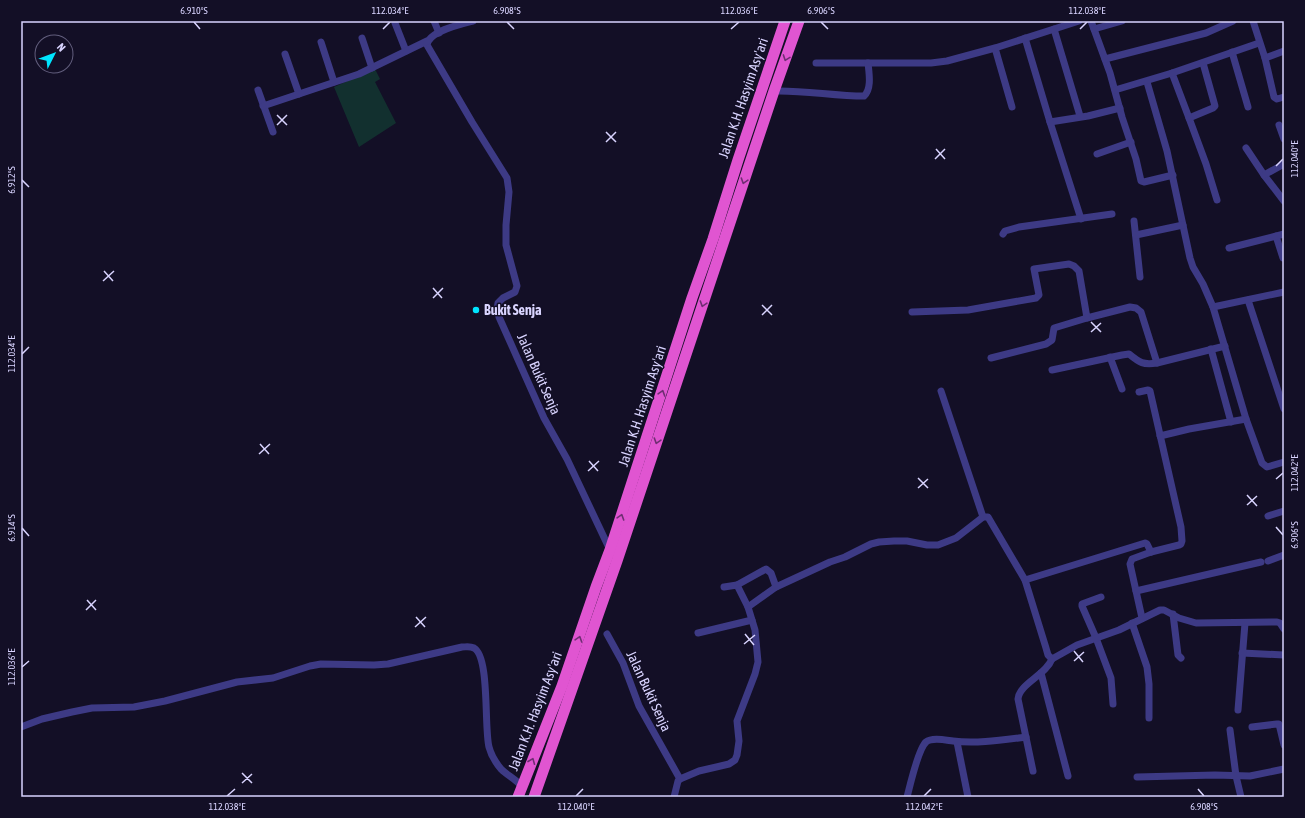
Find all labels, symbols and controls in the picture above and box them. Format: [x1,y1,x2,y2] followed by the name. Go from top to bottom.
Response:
[180,5,208,16] text: 6.910°S
[372,5,409,16] text: 112.034°E
[493,5,521,16] text: 6.908°S
[721,5,758,16] text: 112.036°E
[807,5,835,16] text: 6.906°S
[1069,5,1106,16] text: 112.038°E
[34,34,74,74] north arrow
[715,36,771,160] street label: Jalan K.H. Hasyim Asy'ari
[55,41,68,54] text: N
[782,54,790,61] one-way arrow
[1289,140,1300,178] text: 112.040°E
[6,166,17,194] text: 6.912°S
[740,177,748,184] one-way arrow
[699,300,707,307] one-way arrow
[484,302,542,318] place label: Bukit Senja
[471,305,481,315] marker: Bukit Senja
[514,331,564,417] street label: Jalan Bukit Senja
[6,335,17,373] text: 112.034°E
[615,344,669,468] street label: Jalan K.H. Hasyim Asy'ari
[657,390,665,397] one-way arrow
[653,437,662,444] one-way arrow
[1289,454,1300,492] text: 112.042°E
[617,513,625,520] one-way arrow
[6,514,17,542] text: 6.914°S
[1289,521,1300,549] text: 6.906°S
[574,636,583,643] one-way arrow
[6,648,17,686] text: 112.036°E
[623,648,675,734] street label: Jalan Bukit Senja
[505,649,565,773] street label: Jalan K.H. Hasyim Asy'ari
[528,757,536,764] one-way arrow
[209,801,246,812] text: 112.038°E
[558,801,595,812] text: 112.040°E
[906,801,943,812] text: 112.042°E
[1190,801,1218,812] text: 6.908°S

